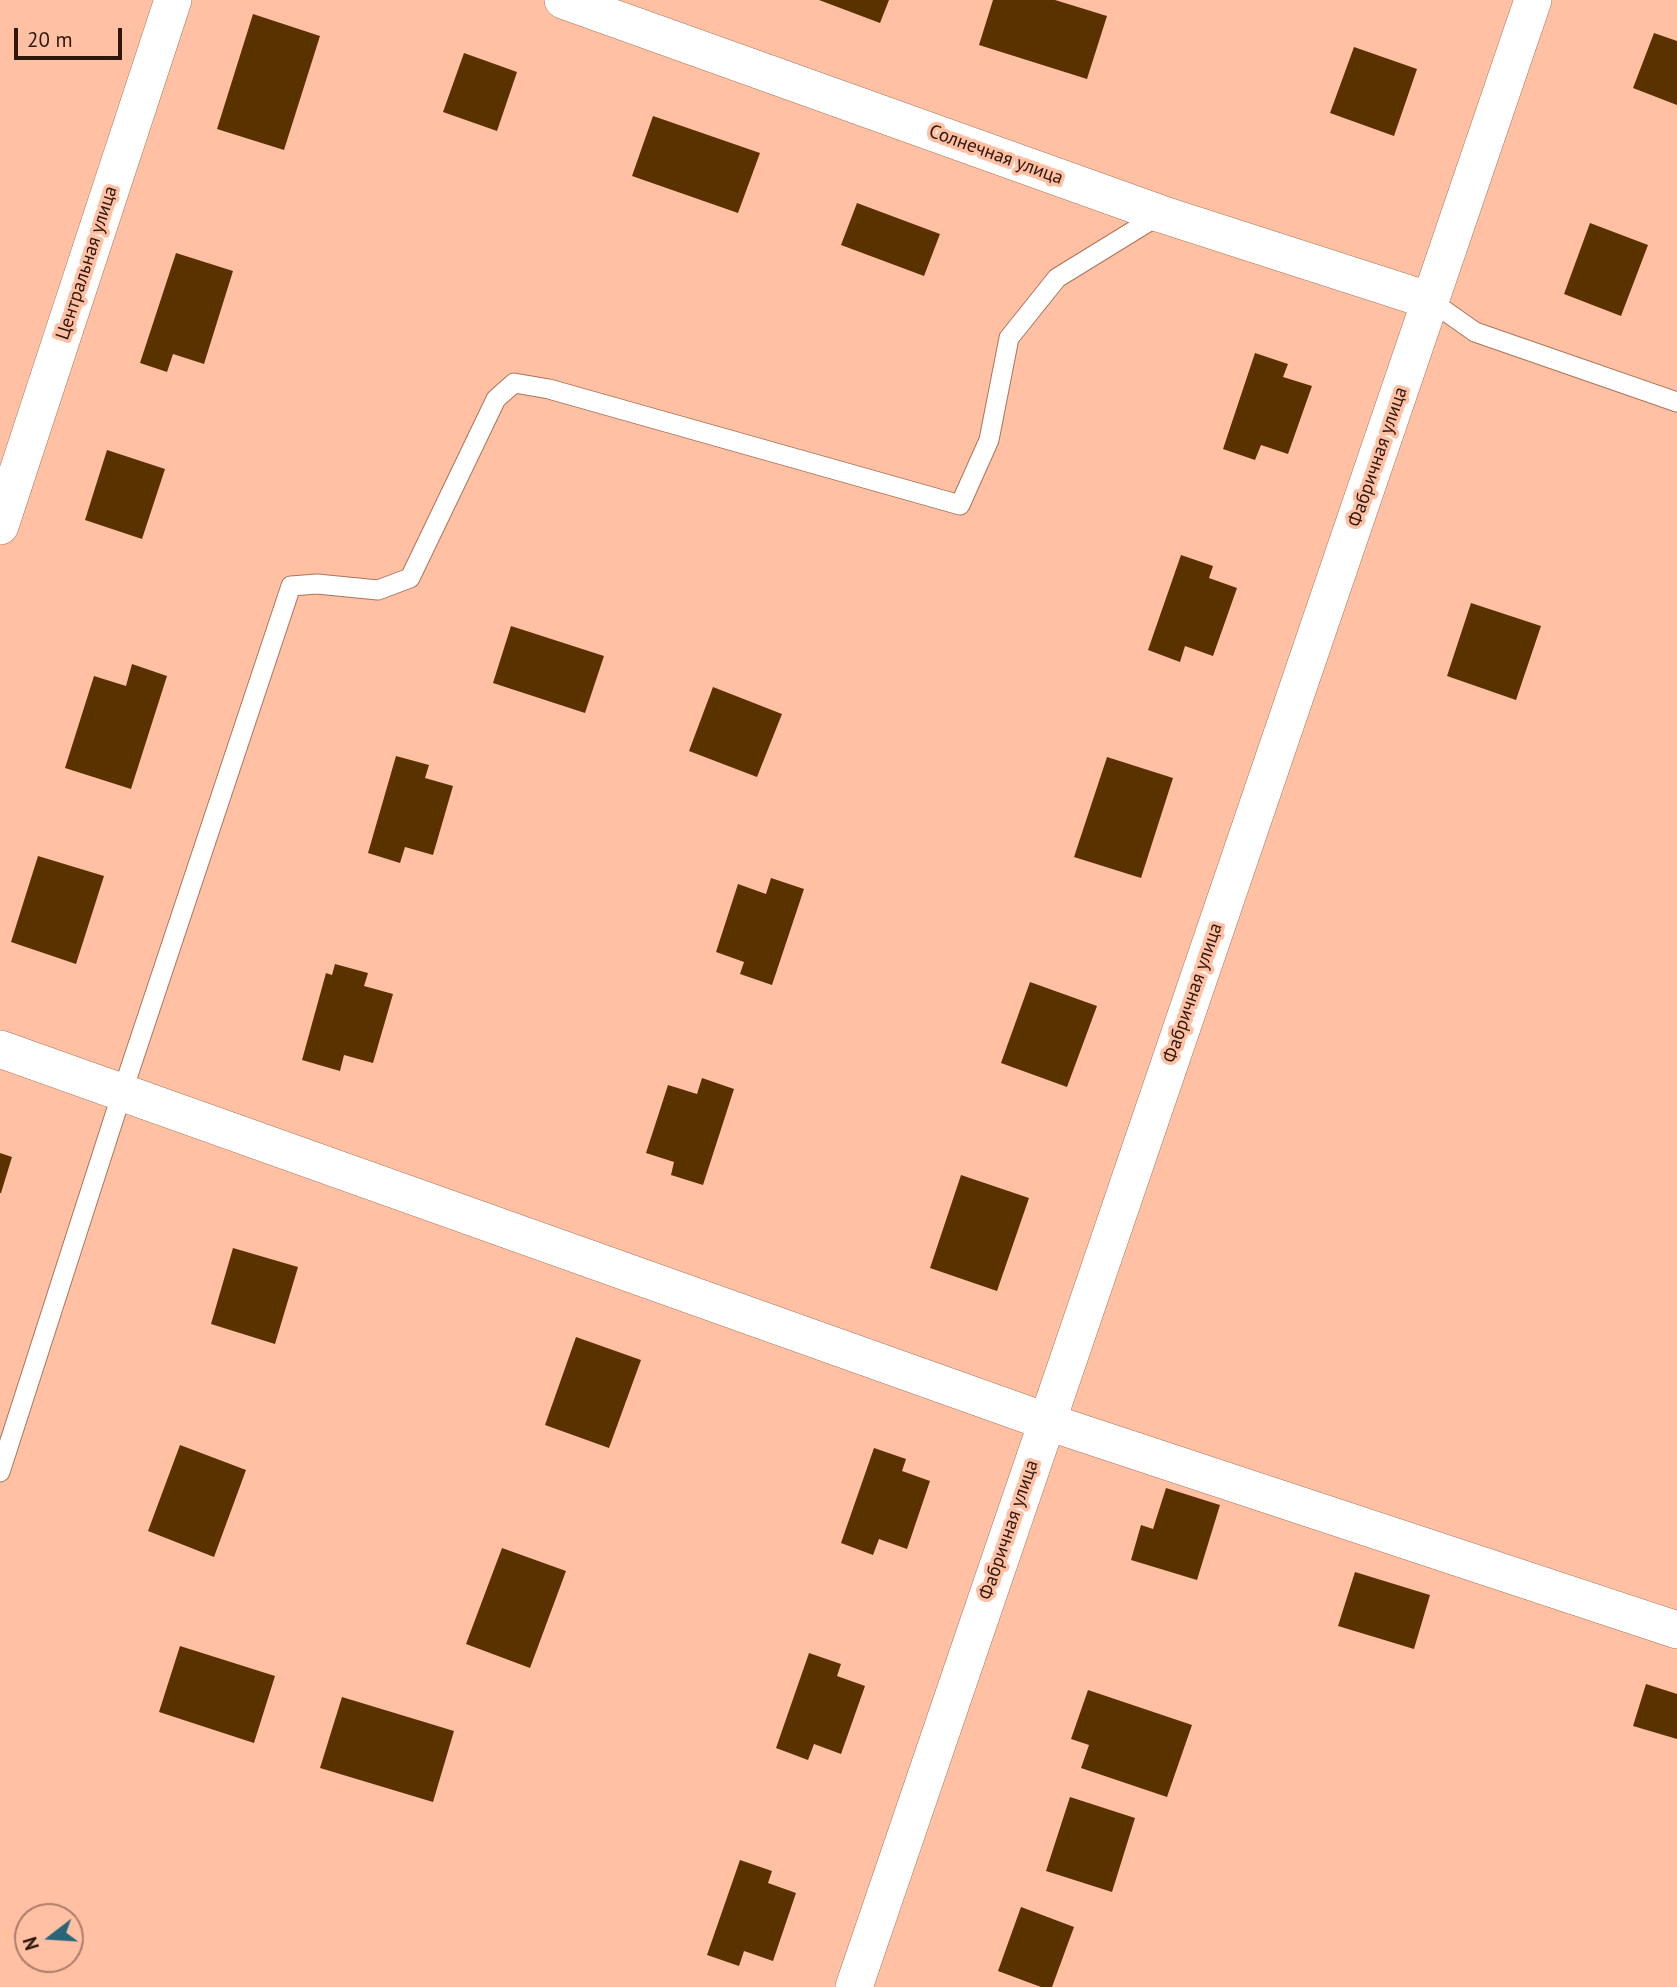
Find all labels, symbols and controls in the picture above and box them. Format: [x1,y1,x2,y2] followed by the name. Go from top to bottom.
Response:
[18,14,126,58] scale bar
[27,26,73,53] text: 20 m
[926,120,1066,190] street label: Солнечная улица
[51,183,123,343] street label: Центральная улица
[1343,384,1413,530] street label: Фабричная улица
[1158,920,1228,1066] street label: Фабричная улица
[974,1457,1044,1603] street label: Фабричная улица
[14,1903,84,1973] north arrow
[18,1934,44,1953] text: N

